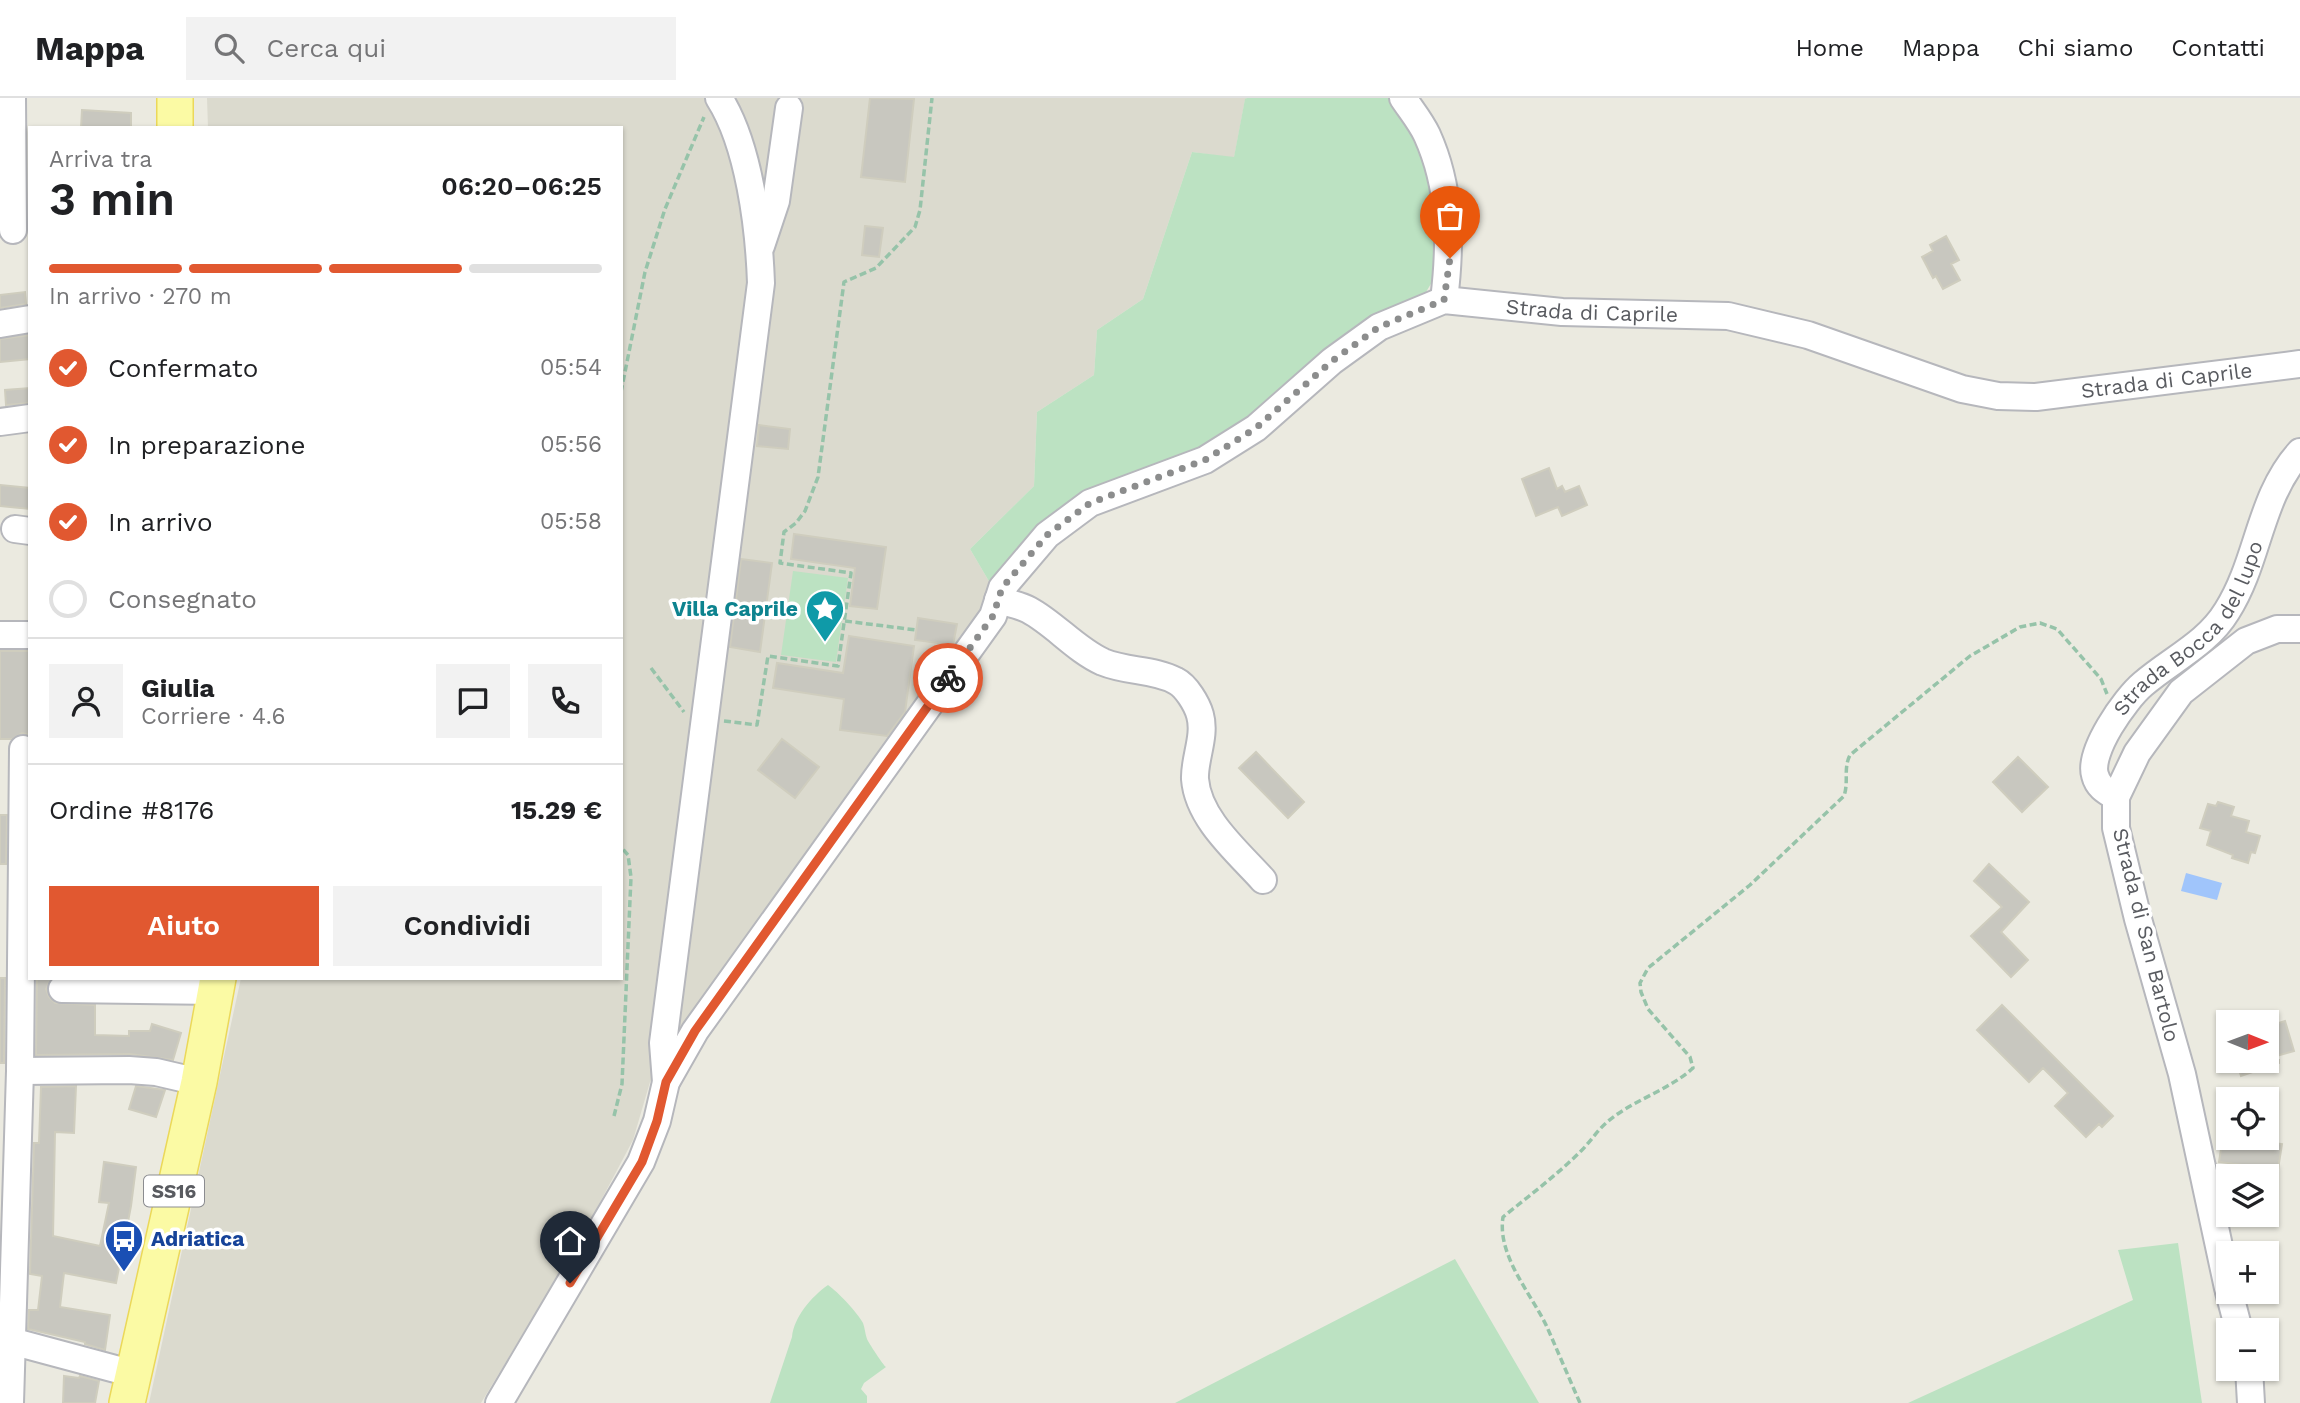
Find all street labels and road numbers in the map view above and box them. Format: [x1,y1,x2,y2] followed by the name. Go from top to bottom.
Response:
[1505,293,1678,327] street label: Strada di Caprile
[2080,357,2254,403] street label: Strada di Caprile
[2108,538,2268,720] street label: Strada Bocca del lupo
[2108,825,2185,1044] street label: Strada di San Bartolo
[144,1176,204,1206] road number: SS16

